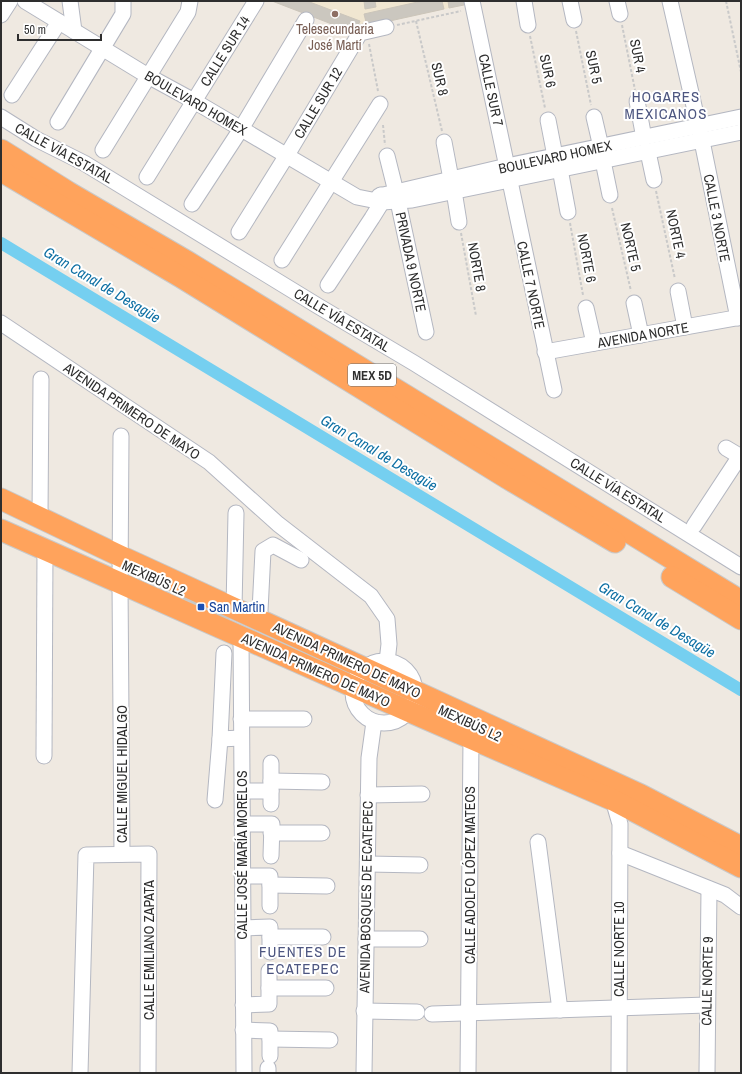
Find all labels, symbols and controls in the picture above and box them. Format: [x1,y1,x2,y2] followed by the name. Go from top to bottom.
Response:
[330,9,340,19] marker: Telesecundaria José Martí
[196,12,254,90] street label: CALLE SUR 14
[18,16,101,42] scale bar
[296,20,375,54] place label: Telesecundaria José Martí
[24,22,46,38] text: 50 m
[626,38,650,75] street label: SUR 4
[582,49,606,85] street label: SUR 5
[475,52,507,128] street label: CALLE SUR 7
[536,53,560,89] street label: SUR 6
[427,61,453,97] street label: SUR 8
[290,64,346,142] street label: CALLE SUR 12
[142,66,251,140] street label: BOULEVARD HOMEX
[625,86,707,124] district label: HOGARES MEXICANOS
[12,119,117,188] street label: CALLE VÍA ESTATAL
[497,136,614,178] street label: BOULEVARD HOMEX
[700,173,734,263] street label: CALLE 3 NORTE
[662,208,690,261] street label: NORTE 4
[392,210,430,314] street label: PRIVADA 9 NORTE
[617,221,645,273] street label: NORTE 5
[573,232,601,284] street label: NORTE 6
[513,240,549,330] street label: CALLE 7 NORTE
[40,241,165,328] water label: Gran Canal de Desagüe
[464,241,490,293] street label: NORTE 8
[291,284,394,356] street label: CALLE VÍA ESTATAL
[595,318,690,352] street label: AVENIDA NORTE
[59,358,204,464] street label: AVENIDA PRIMERO DE MAYO
[348,364,396,386] road number: MEX 5D
[317,409,442,496] water label: Gran Canal de Desagüe
[567,453,670,527] street label: CALLE VÍA ESTATAL
[119,556,189,600] street label: MEXIBÚS L2
[595,576,720,663] water label: Gran Canal de Desagüe
[209,598,265,616] place label: San Martin
[196,602,206,612] marker: San Martin
[270,618,424,702] street label: AVENIDA PRIMERO DE MAYO
[239,629,393,711] street label: AVENIDA PRIMERO DE MAYO
[436,701,504,745] street label: MEXIBÚS L2
[113,705,131,843] street label: CALLE MIGUEL HIDALGO
[233,770,251,940] street label: CALLE JOSÉ MARÍA MORELOS
[461,786,479,964] street label: CALLE ADOLFO LÓPEZ MATEOS
[355,801,377,994] street label: AVENIDA BOSQUES DE ECATEPEC
[140,880,158,1020] street label: CALLE EMILIANO ZAPATA
[610,901,628,997] street label: CALLE NORTE 10
[697,936,717,1026] street label: CALLE NORTE 9
[259,941,347,979] district label: FUENTES DE ECATEPEC

